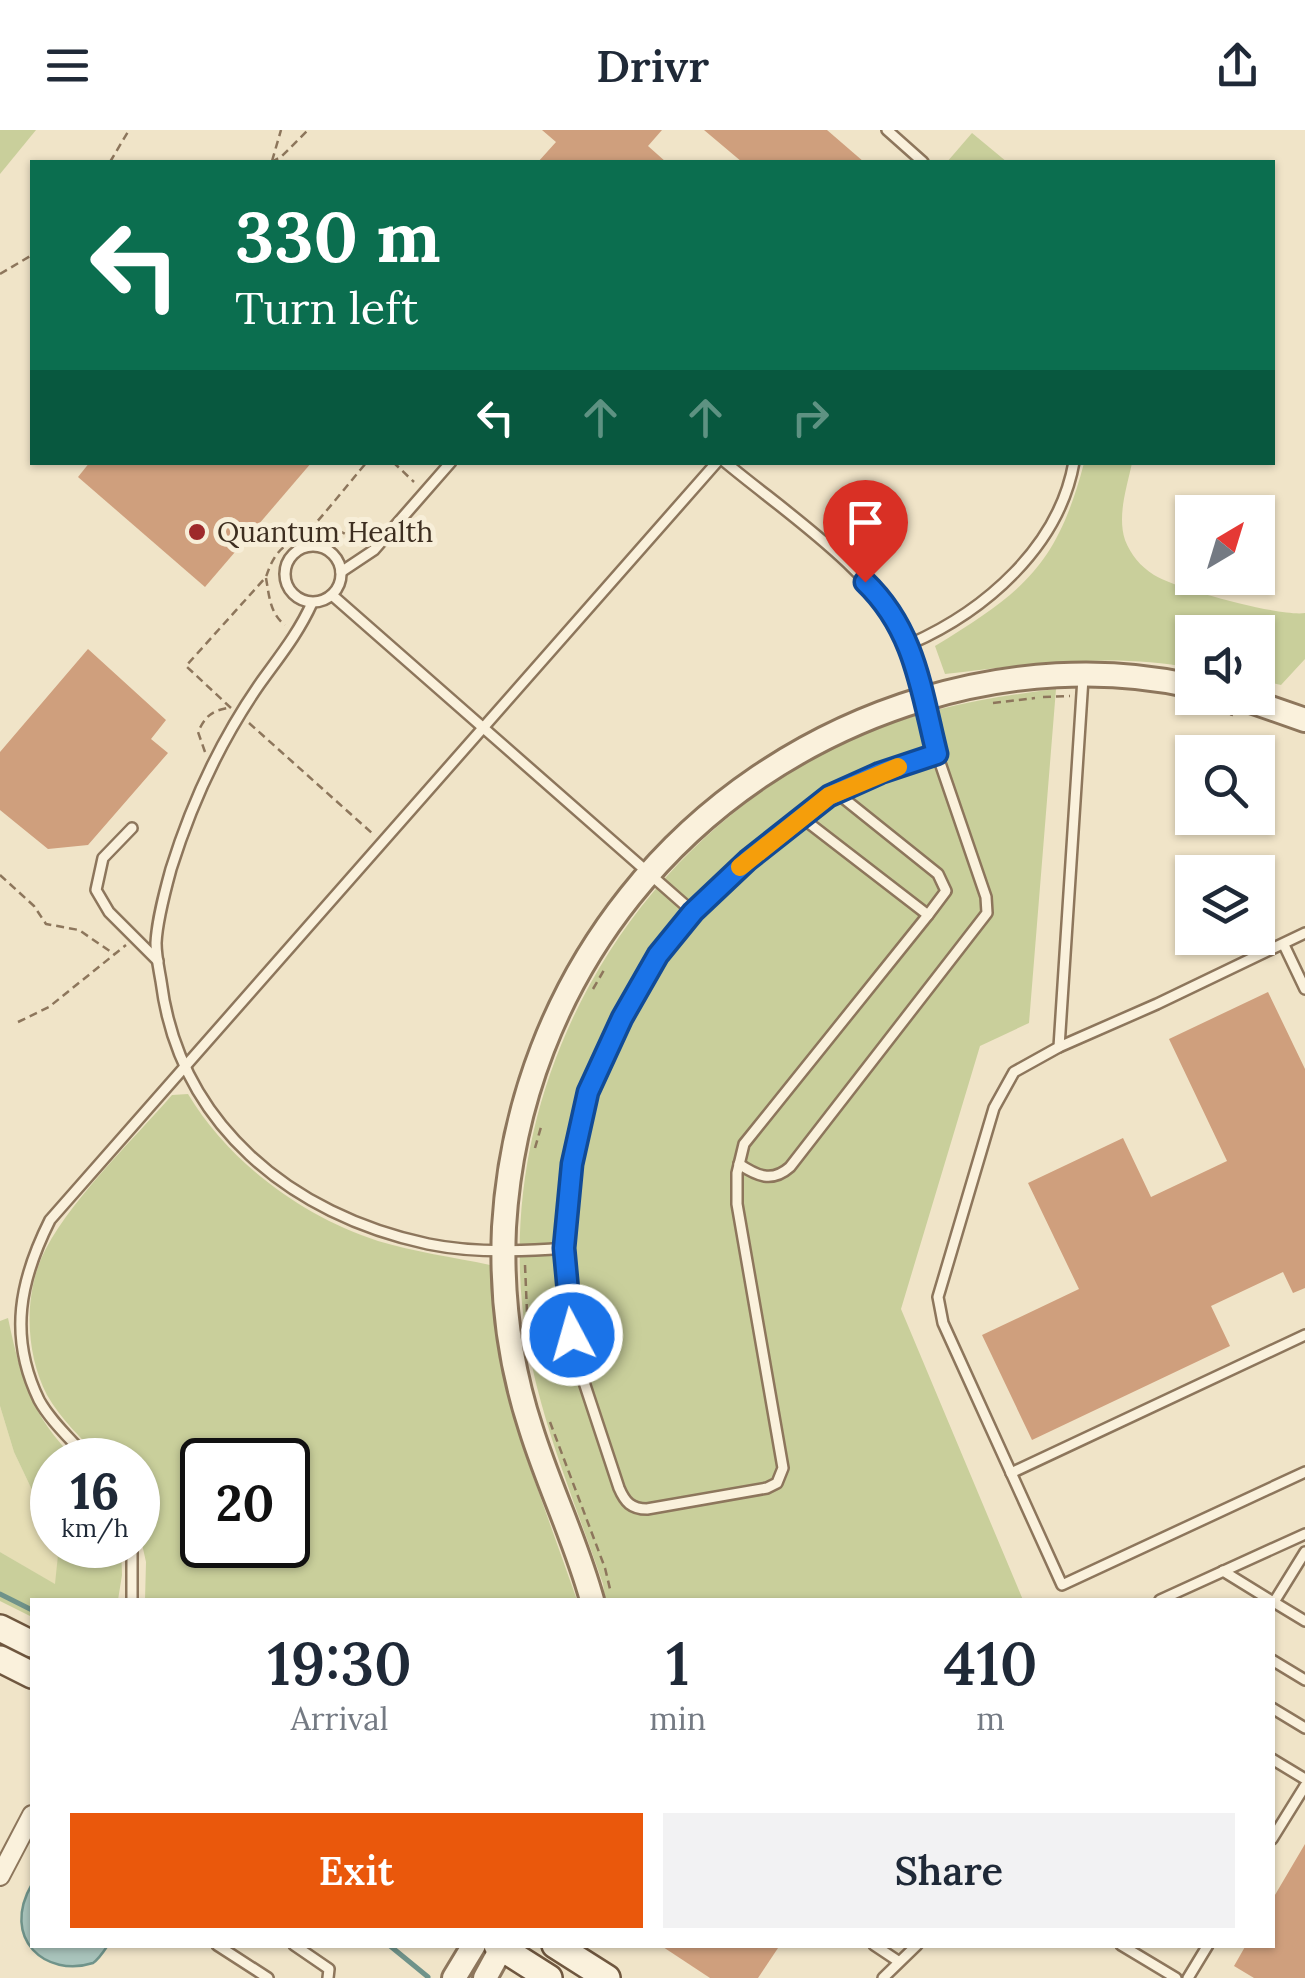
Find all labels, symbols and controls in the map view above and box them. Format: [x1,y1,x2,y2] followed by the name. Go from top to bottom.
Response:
[596,37,709,94] text: Drivr
[40,38,95,93] icon: menu
[1210,38,1265,93] icon: share
[235,192,441,281] text: 330 m
[70,200,200,330] icon: left
[235,279,418,336] text: Turn left
[468,390,523,445] icon: left
[573,390,628,445] icon: ahead
[678,390,733,445] icon: ahead
[783,390,838,445] icon: right
[823,480,908,583] pin
[838,495,893,550] icon: arrive
[1175,495,1275,595] north arrow
[1175,495,1275,955] map controls
[217,514,433,550] place label: Quantum Health
[186,521,208,543] marker: Quantum Health
[1175,615,1275,715] button: sound
[1175,735,1275,835] button: search
[1175,855,1275,955] button: layers
[520,1283,624,1387] position arrow
[180,1438,310,1568] speed limit sign: 20
[70,1459,120,1523] text: 16
[61,1512,129,1544] text: km/h
[267,1625,412,1701] text: 19:30
[666,1625,689,1701] text: 1
[944,1625,1038,1701] text: 410
[291,1698,389,1739] text: Arrival
[649,1698,706,1739] text: min
[976,1698,1005,1739] text: m
[70,1813,643,1928] button: Exit
[663,1813,1235,1928] button: Share

